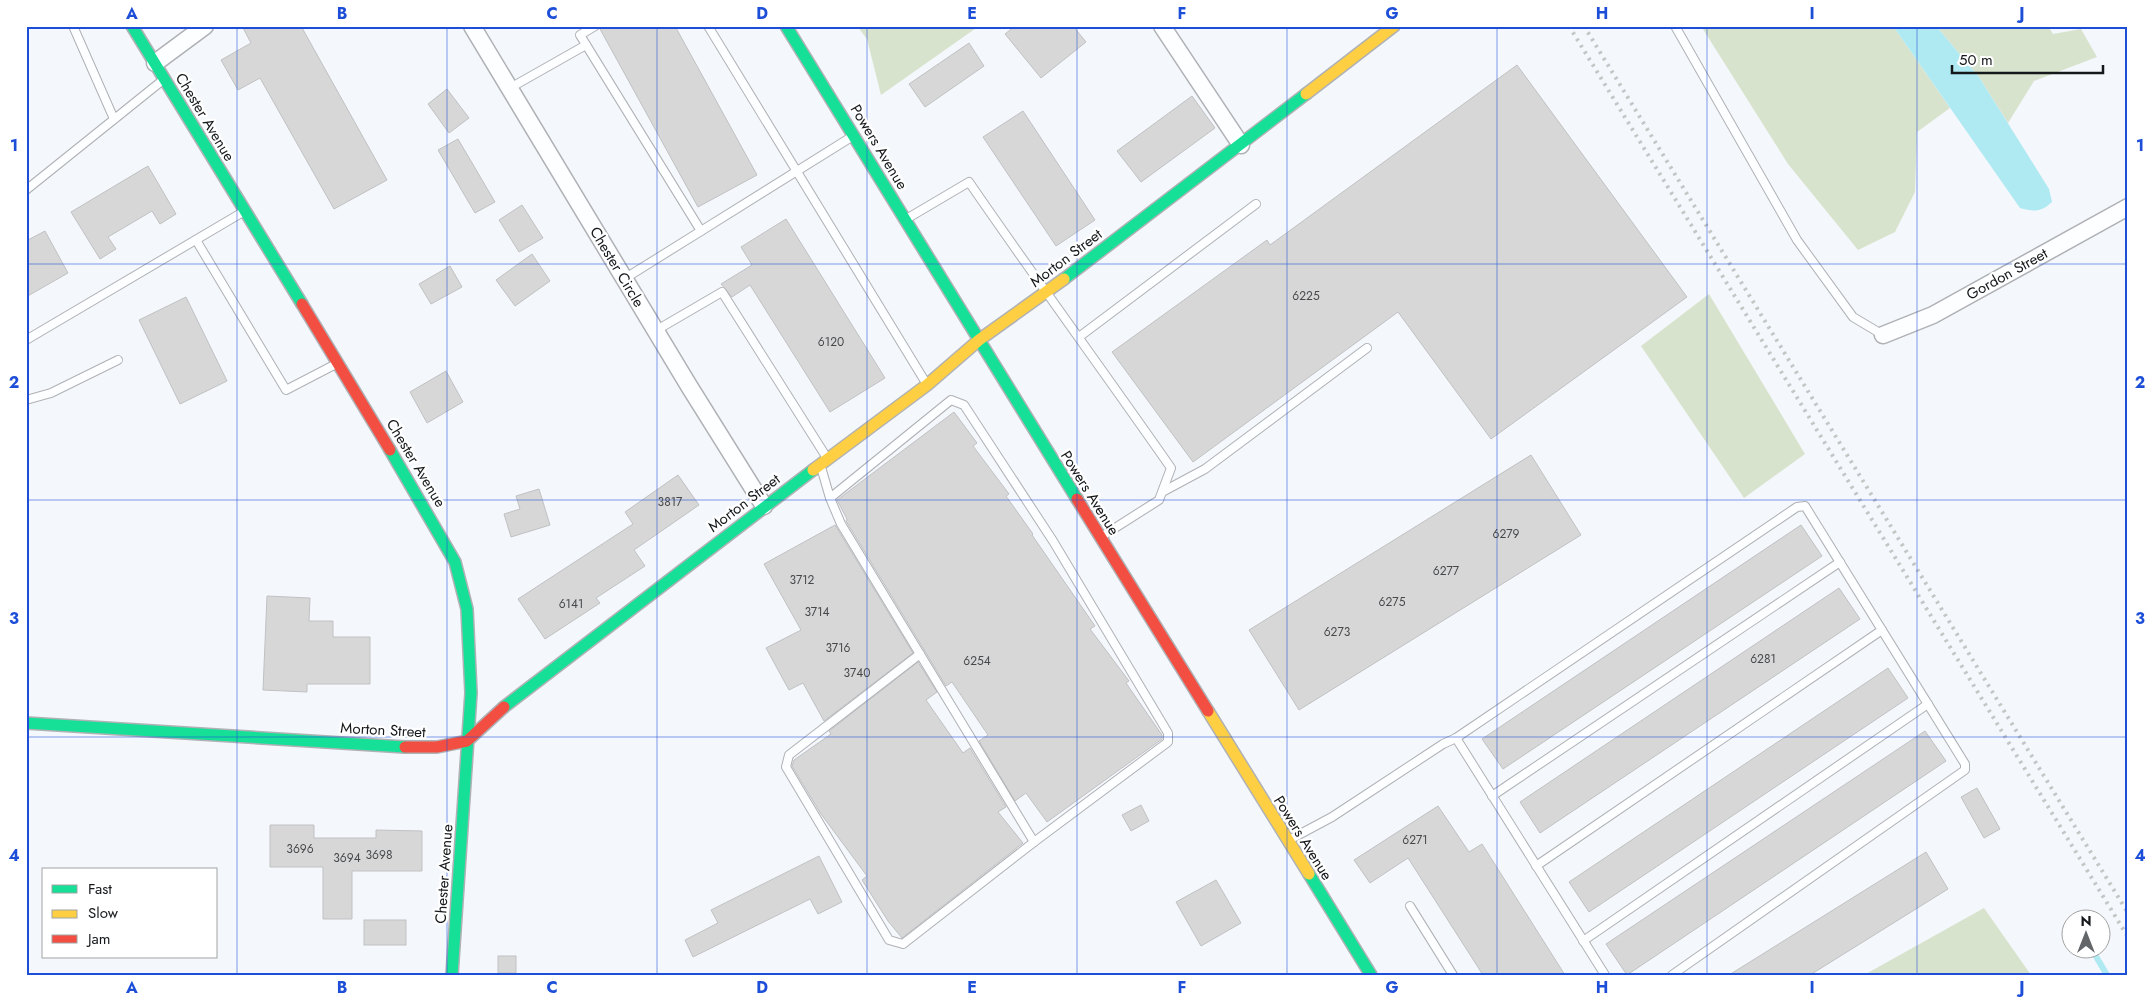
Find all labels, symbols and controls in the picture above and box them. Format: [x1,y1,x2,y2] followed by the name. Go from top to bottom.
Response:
[125,2,138,25] text: A
[337,2,347,25] text: B
[546,2,558,25] text: C
[756,2,768,25] text: D
[967,2,977,25] text: E
[1178,2,1186,25] text: F
[1385,2,1399,25] text: G
[1596,2,1608,25] text: H
[1809,2,1815,25] text: I
[2016,2,2025,25] text: J
[1952,42,2103,74] scale bar
[1959,49,1993,71] text: 50 m
[170,69,240,166] street label: Chester Avenue
[845,100,913,194] street label: Powers Avenue
[10,134,18,157] text: 1
[2136,134,2144,157] text: 1
[584,223,650,312] street label: Chester Circle
[1025,223,1107,292] street label: Morton Street
[1962,242,2052,305] street label: Gordon Street
[1292,287,1320,305] house number: 6225
[818,333,844,351] house number: 6120
[9,371,19,394] text: 2
[2135,371,2145,394] text: 2
[381,415,451,512] street label: Chester Avenue
[1055,447,1125,540] street label: Powers Avenue
[703,468,785,537] street label: Morton Street
[658,493,683,511] house number: 3817
[1493,525,1520,543] house number: 6279
[1433,562,1460,580] house number: 6277
[790,571,815,589] house number: 3712
[1379,593,1406,611] house number: 6275
[559,595,583,613] house number: 6141
[804,603,830,621] house number: 3714
[9,607,19,630] text: 3
[2135,607,2145,630] text: 3
[1324,623,1351,641] house number: 6273
[826,639,851,657] house number: 3716
[1750,650,1776,668] house number: 6281
[963,652,991,670] house number: 6254
[844,664,870,682] house number: 3740
[340,717,427,743] street label: Morton Street
[1268,792,1338,885] street label: Powers Avenue
[430,823,458,924] street label: Chester Avenue
[1402,831,1428,849] house number: 6271
[286,840,314,858] house number: 3696
[8,844,20,867] text: 4
[2134,844,2146,867] text: 4
[366,846,392,864] house number: 3698
[333,849,361,867] house number: 3694
[42,868,218,958] legend
[88,878,112,900] text: Fast
[88,902,119,924] text: Slow
[2062,908,2112,958] north arrow
[2080,911,2092,931] text: N
[86,928,111,950] text: Jam
[125,976,138,999] text: A
[337,976,347,999] text: B
[546,976,558,999] text: C
[756,976,768,999] text: D
[967,976,977,999] text: E
[1178,976,1186,999] text: F
[1385,976,1399,999] text: G
[1596,976,1608,999] text: H
[1809,976,1815,999] text: I
[2016,976,2025,999] text: J

